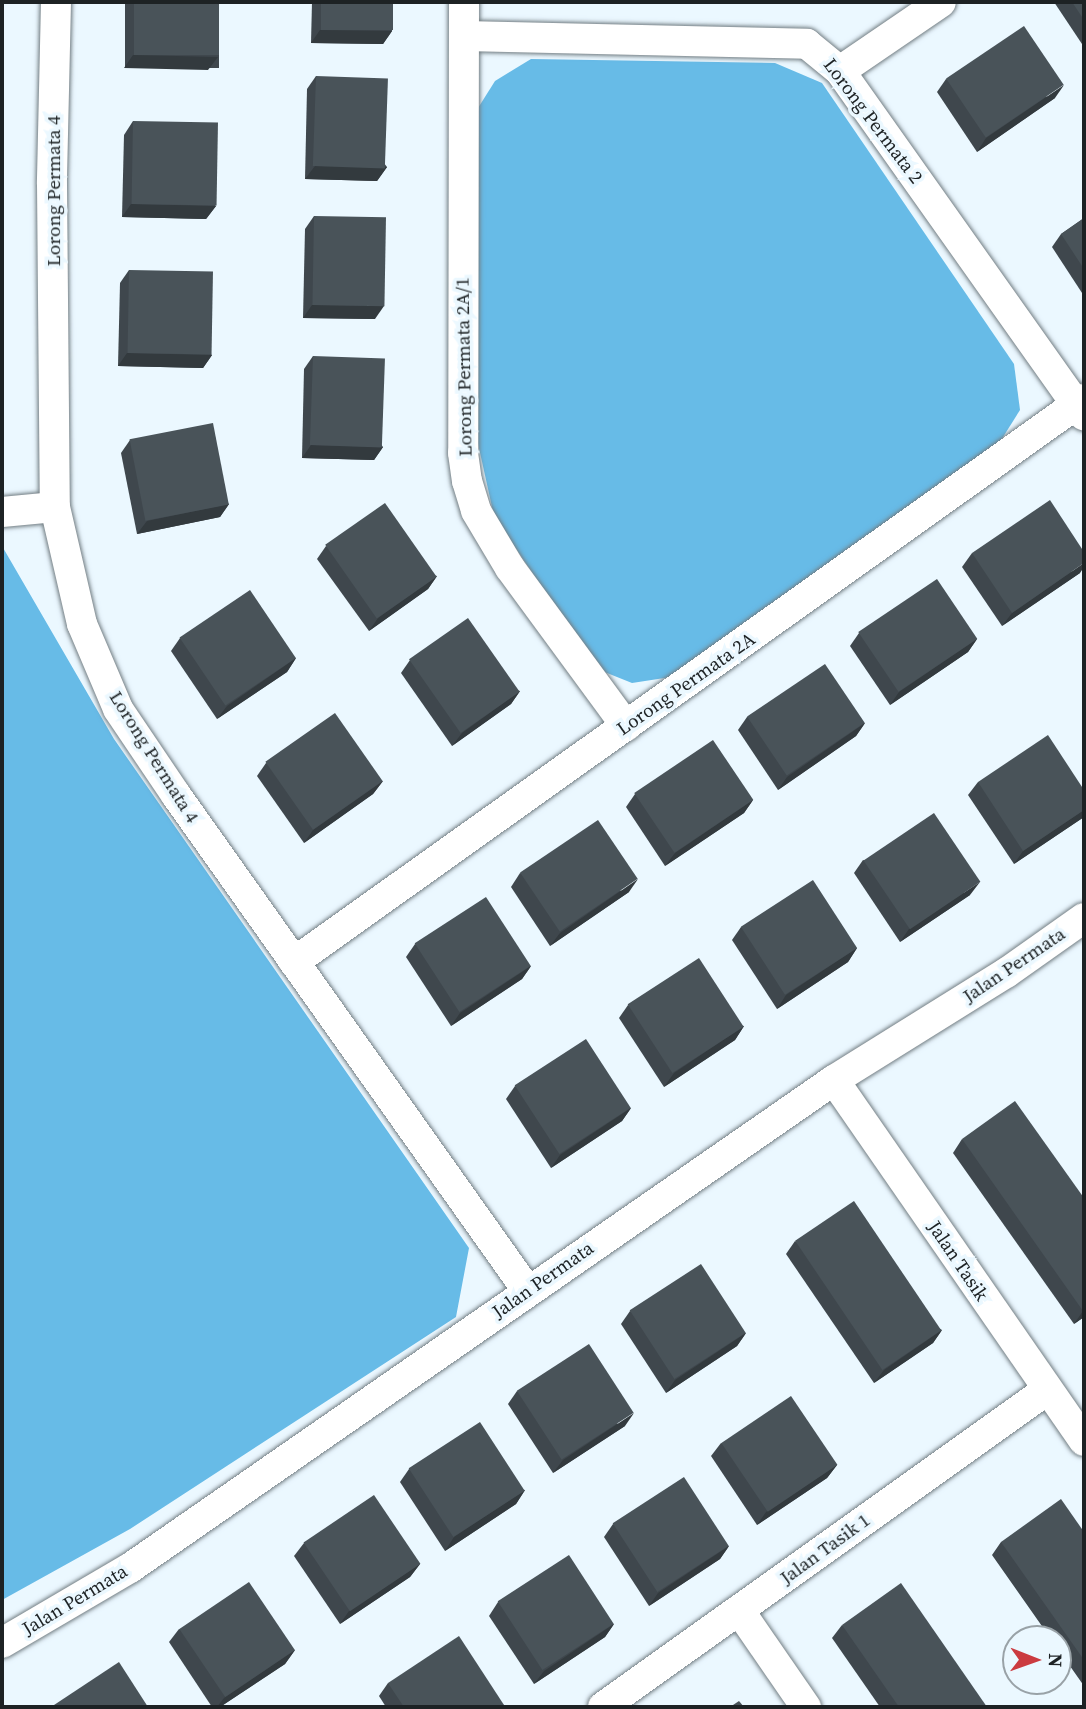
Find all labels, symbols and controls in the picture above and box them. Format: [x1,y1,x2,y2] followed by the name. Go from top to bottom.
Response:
[818,54,928,188] street label: Lorong Permata 2
[43,116,65,266] street label: Lorong Permata 4
[451,277,477,457] street label: Lorong Permata 2A/1
[612,628,760,740] street label: Lorong Permata 2A
[104,687,204,827] street label: Lorong Permata 4
[959,922,1069,1008] street label: Jalan Permata
[923,1217,993,1305] street label: Jalan Tasik
[488,1237,598,1323] street label: Jalan Permata
[775,1509,875,1589] street label: Jalan Tasik 1
[18,1560,132,1640] street label: Jalan Permata
[1002,1625,1072,1695] north arrow
[1043,1653,1069,1667] text: N

